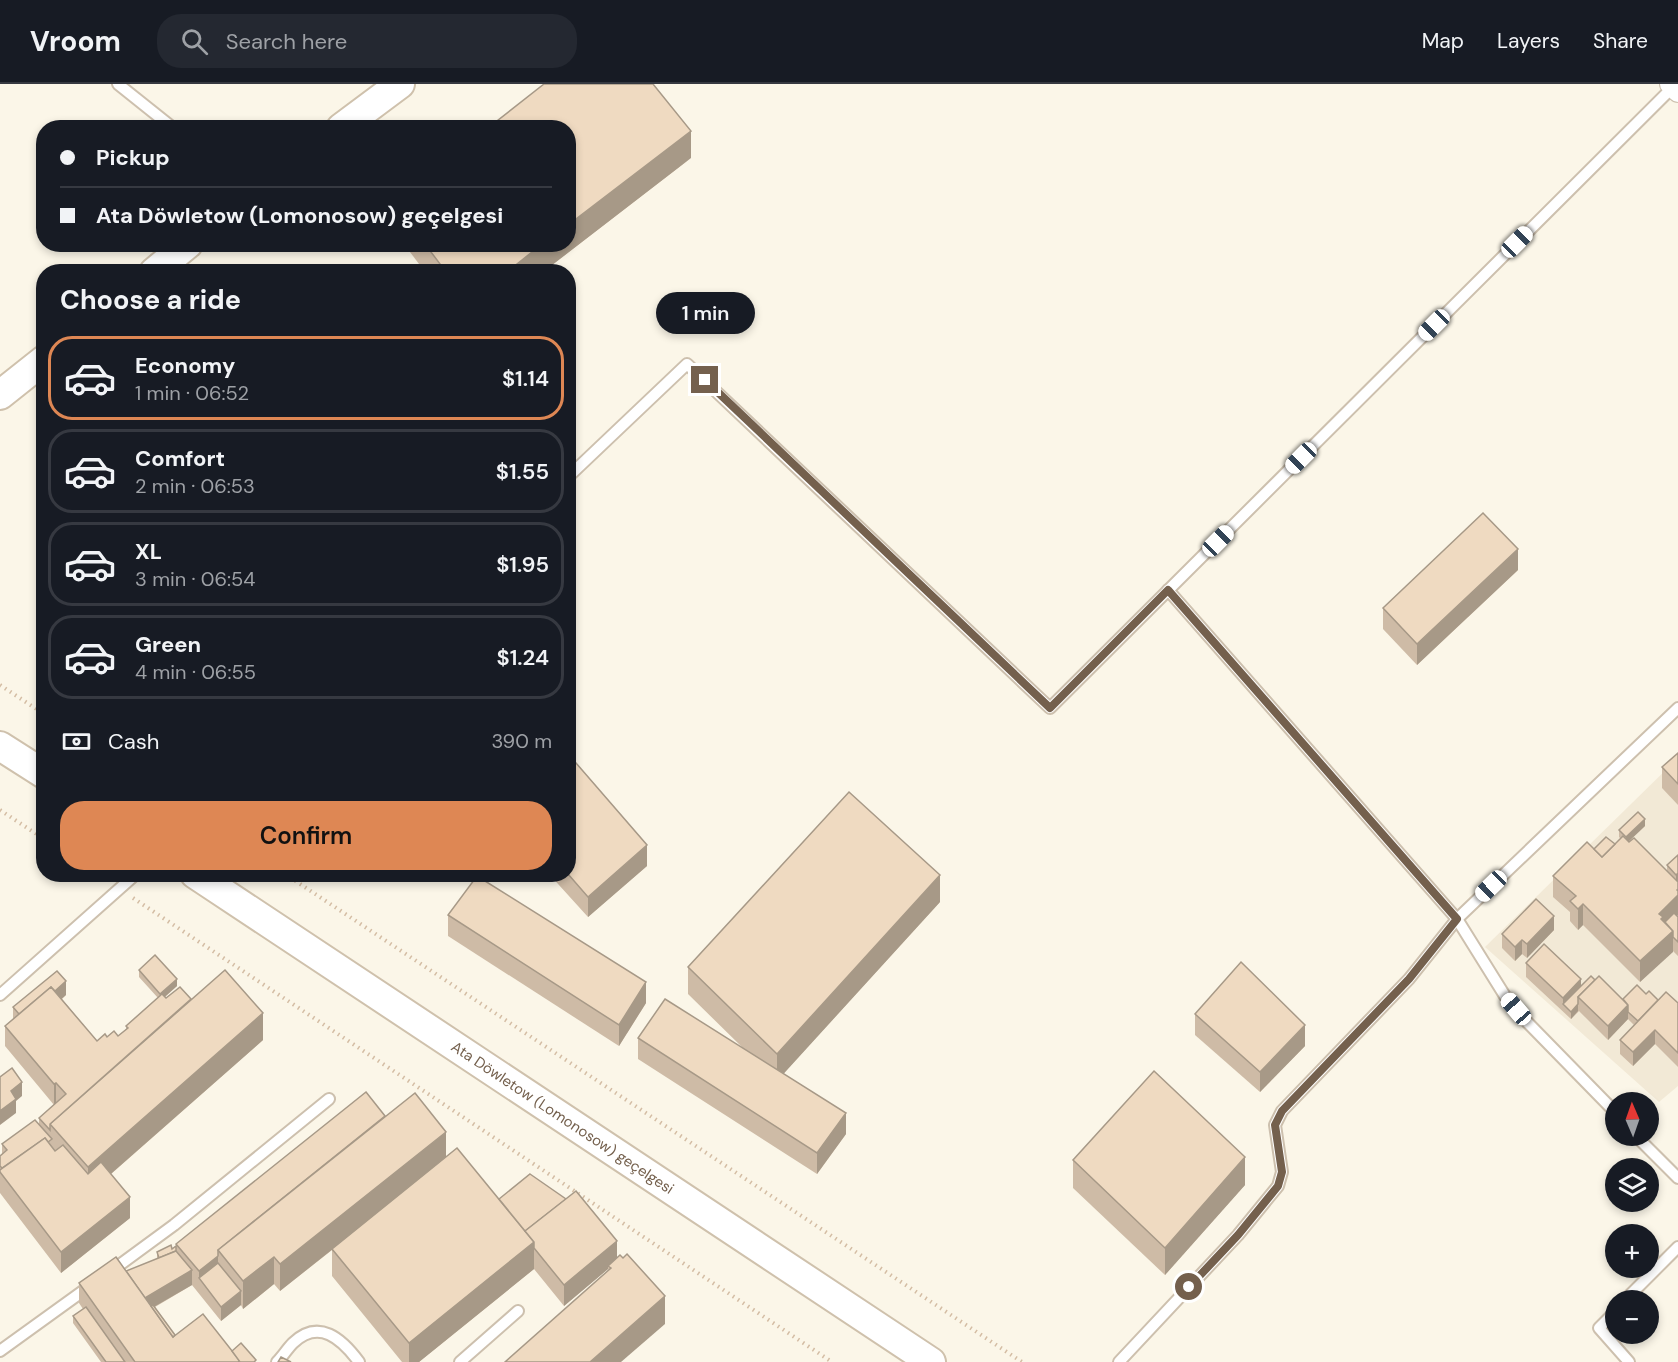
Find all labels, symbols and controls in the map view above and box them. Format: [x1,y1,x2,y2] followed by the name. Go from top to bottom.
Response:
[157,14,577,68] search box
[30,23,121,60] text: Vroom
[178,25,211,58] icon: search
[226,27,347,56] text: Search here
[1422,27,1464,55] text: Map
[1497,27,1560,55] text: Layers
[1593,27,1648,55] text: Share
[96,143,170,172] text: Pickup
[96,201,503,230] text: Ata Döwletow (Lomonosow) geçelgesi
[1498,223,1536,261] car
[60,282,241,317] text: Choose a ride
[656,293,754,335] callout: 1 min
[682,300,729,326] text: 1 min
[1415,306,1453,344] car
[63,351,117,405] icon: car
[135,351,235,380] text: Economy
[502,364,549,393] text: $1.14
[691,366,718,393] route end
[135,380,249,406] text: 1 min · 06:52
[1282,439,1320,477] car
[63,444,117,498] icon: car
[135,444,225,473] text: Comfort
[496,457,549,486] text: $1.55
[135,473,255,499] text: 2 min · 06:53
[1199,522,1237,560] car
[63,537,117,591] icon: car
[135,537,162,566] text: XL
[496,550,549,579] text: $1.95
[135,566,255,592] text: 3 min · 06:54
[63,630,117,684] icon: car
[135,630,201,659] text: Green
[497,643,549,672] text: $1.24
[135,659,256,685] text: 4 min · 06:55
[60,725,93,758] icon: cash
[108,727,159,756] text: Cash
[491,728,552,754] text: 390 m
[60,801,552,870] button: Confirm
[1472,867,1510,905] car
[1497,990,1535,1028] car
[447,1037,678,1199] street label: Ata Döwletow (Lomonosow) geçelgesi
[1605,1092,1659,1146] north arrow
[1605,1092,1659,1344] map controls
[1605,1158,1659,1212] button: layers
[1605,1224,1659,1278] button: +
[1175,1273,1202,1300] route start
[1605,1290,1659,1344] button: −

